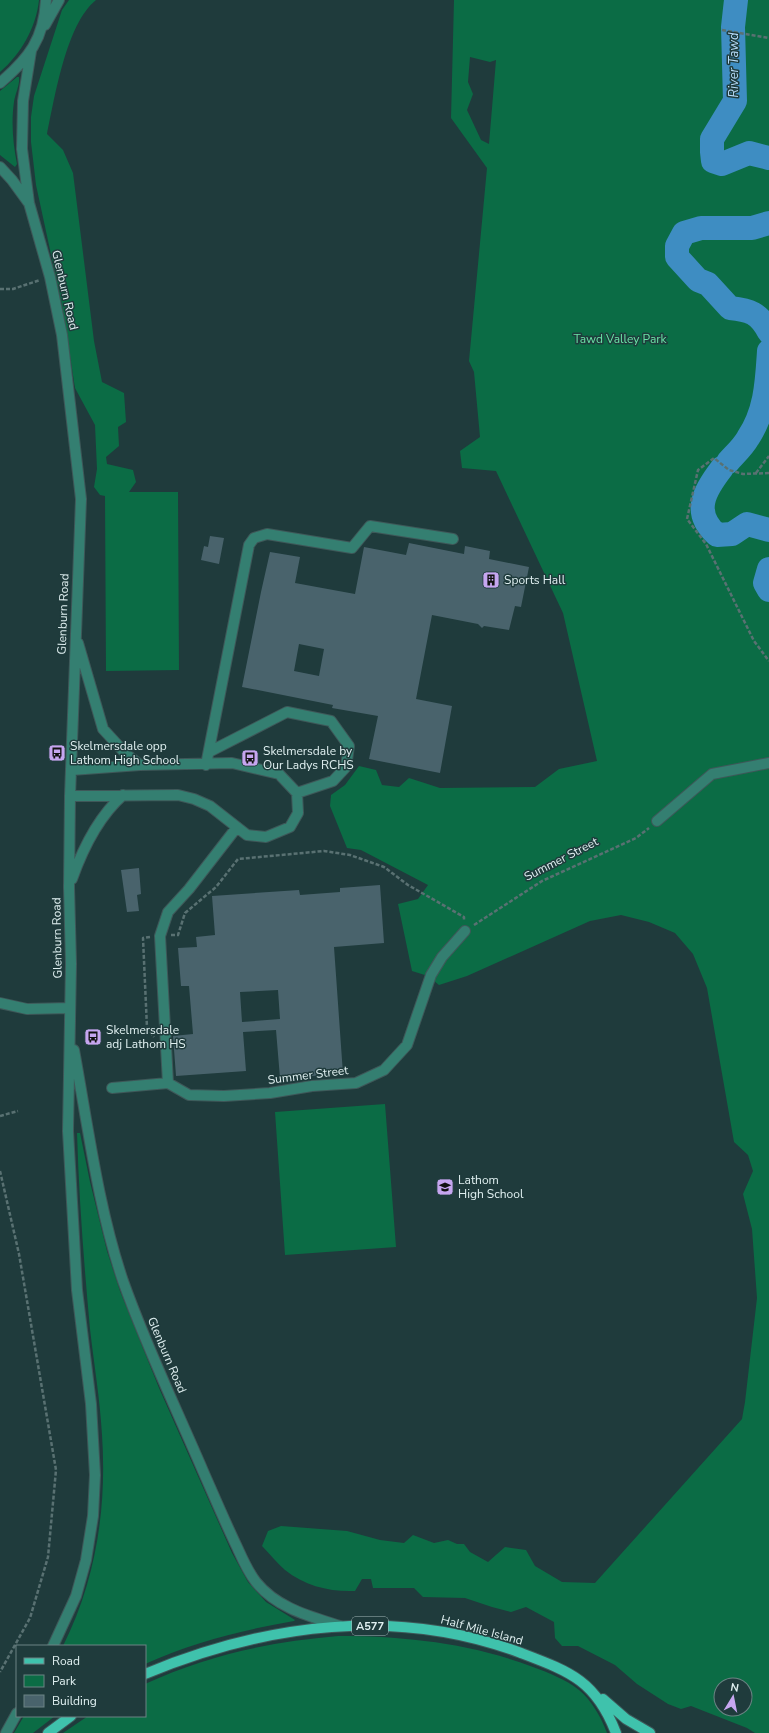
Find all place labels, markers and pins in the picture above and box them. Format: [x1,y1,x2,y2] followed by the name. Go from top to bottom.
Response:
[481,570,501,590] building icon: Sports Hall
[504,572,566,588] place label: Sports Hall
[70,738,180,768] place label: Skelmersdale opp Lathom High School
[47,743,67,763] bus stop icon: Skelmersdale opp Lathom High School
[263,743,354,773] place label: Skelmersdale by Our Ladys RCHS
[240,748,260,768] bus stop icon: Skelmersdale by Our Ladys RCHS
[106,1022,186,1052] place label: Skelmersdale adj Lathom HS
[83,1027,103,1047] bus stop icon: Skelmersdale adj Lathom HS
[458,1172,524,1202] place label: Lathom High School
[435,1177,455,1197] school or university icon: Lathom High School

